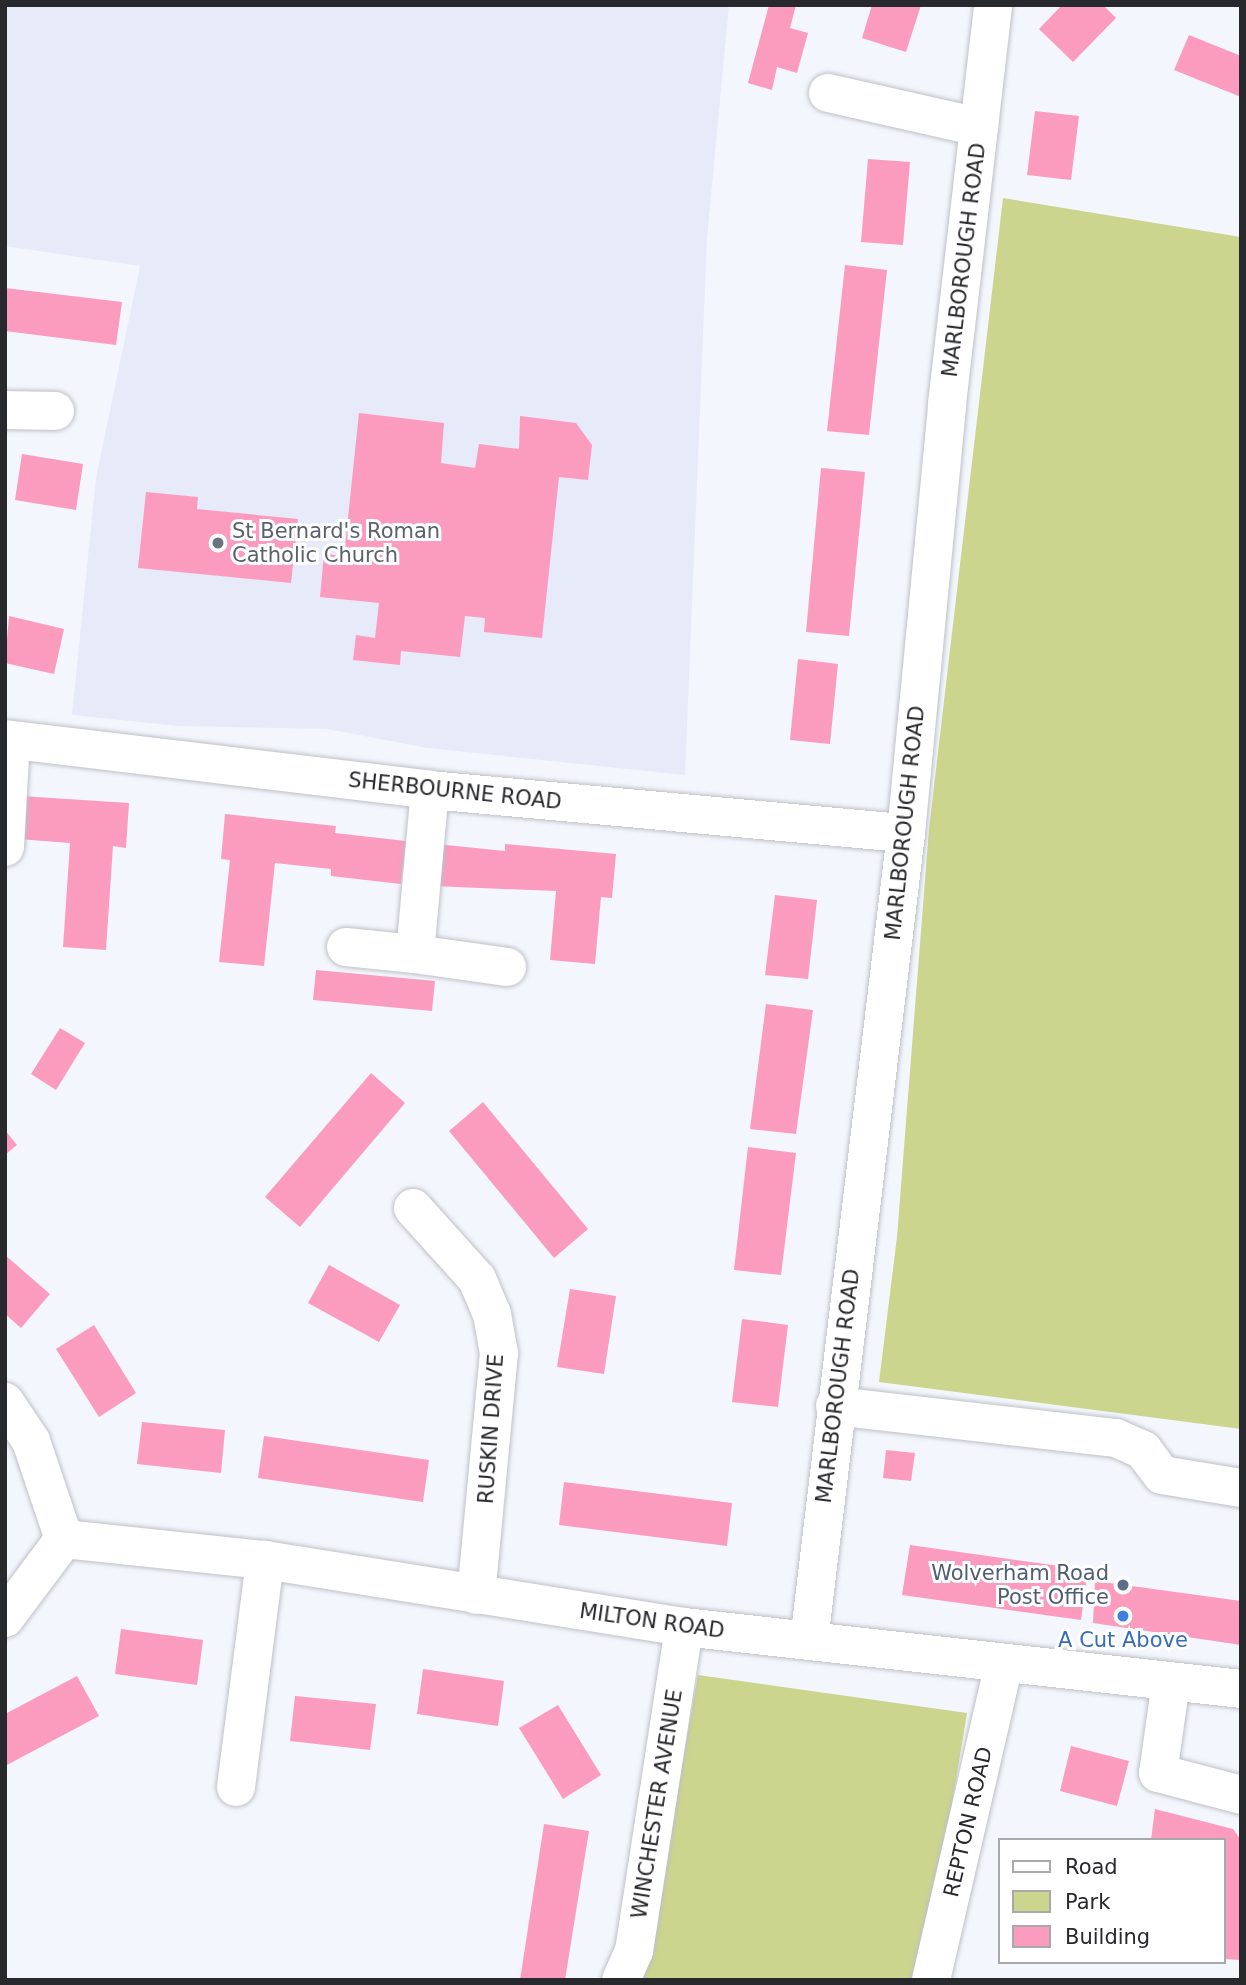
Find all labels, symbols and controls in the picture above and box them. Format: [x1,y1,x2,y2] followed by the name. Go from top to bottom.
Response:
[937,141,991,379] street label: MARLBOROUGH ROAD
[232,518,440,568] place label: St Bernard's Roman Catholic Church
[210,535,226,551] marker: St Bernard's Roman Catholic Church
[880,704,930,942] street label: MARLBOROUGH ROAD
[347,767,563,815] street label: SHERBOURNE ROAD
[811,1267,865,1505] street label: MARLBOROUGH ROAD
[473,1353,509,1505] street label: RUSKIN DRIVE
[931,1560,1109,1610] place label: Wolverham Road Post Office
[1115,1577,1131,1593] marker: Wolverham Road Post Office
[578,1598,726,1644] street label: MILTON ROAD
[1115,1608,1131,1624] marker: A Cut Above
[1058,1627,1188,1653] place label: A Cut Above
[626,1687,688,1921] street label: WINCHESTER AVENUE
[938,1744,998,1900] street label: REPTON ROAD
[998,1838,1225,1964] legend
[1065,1855,1118,1879] text: Road
[1065,1890,1110,1914] text: Park
[1065,1925,1150,1949] text: Building

